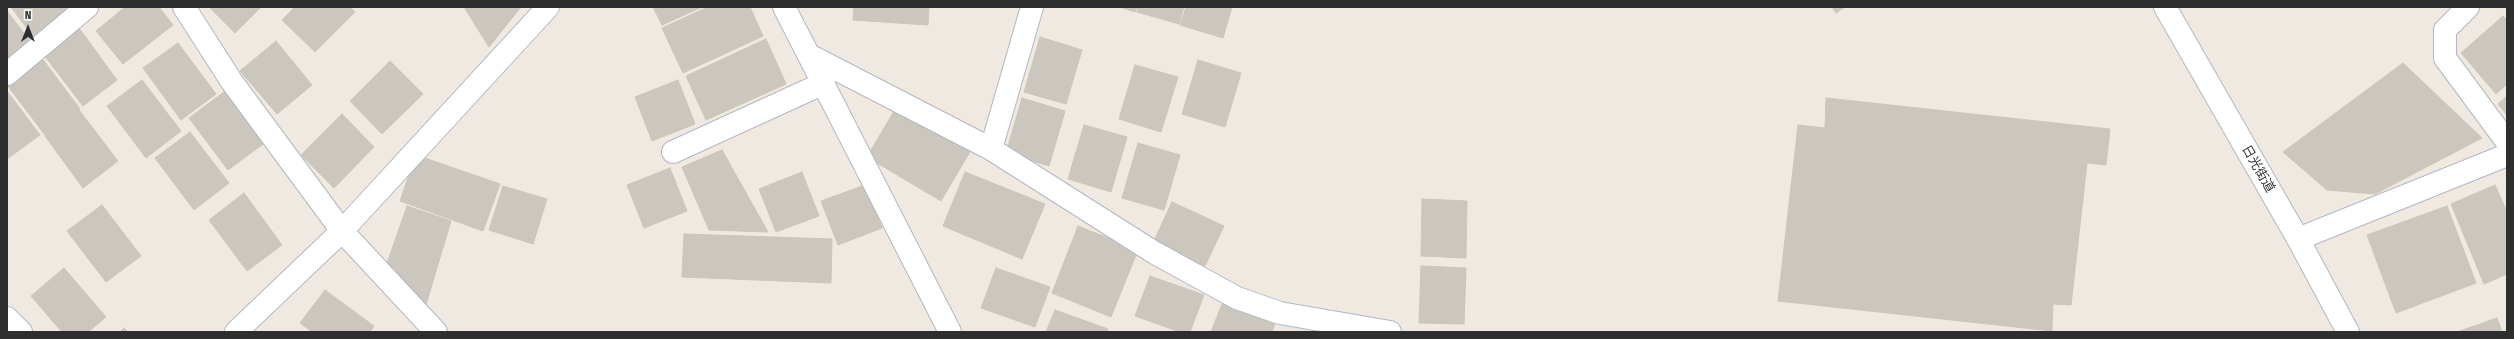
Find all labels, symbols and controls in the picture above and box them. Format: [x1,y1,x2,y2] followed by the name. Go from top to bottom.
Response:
[8,8,48,48] north arrow
[25,9,31,22] text: N
[2238,143,2278,195] street label: 日光街道

